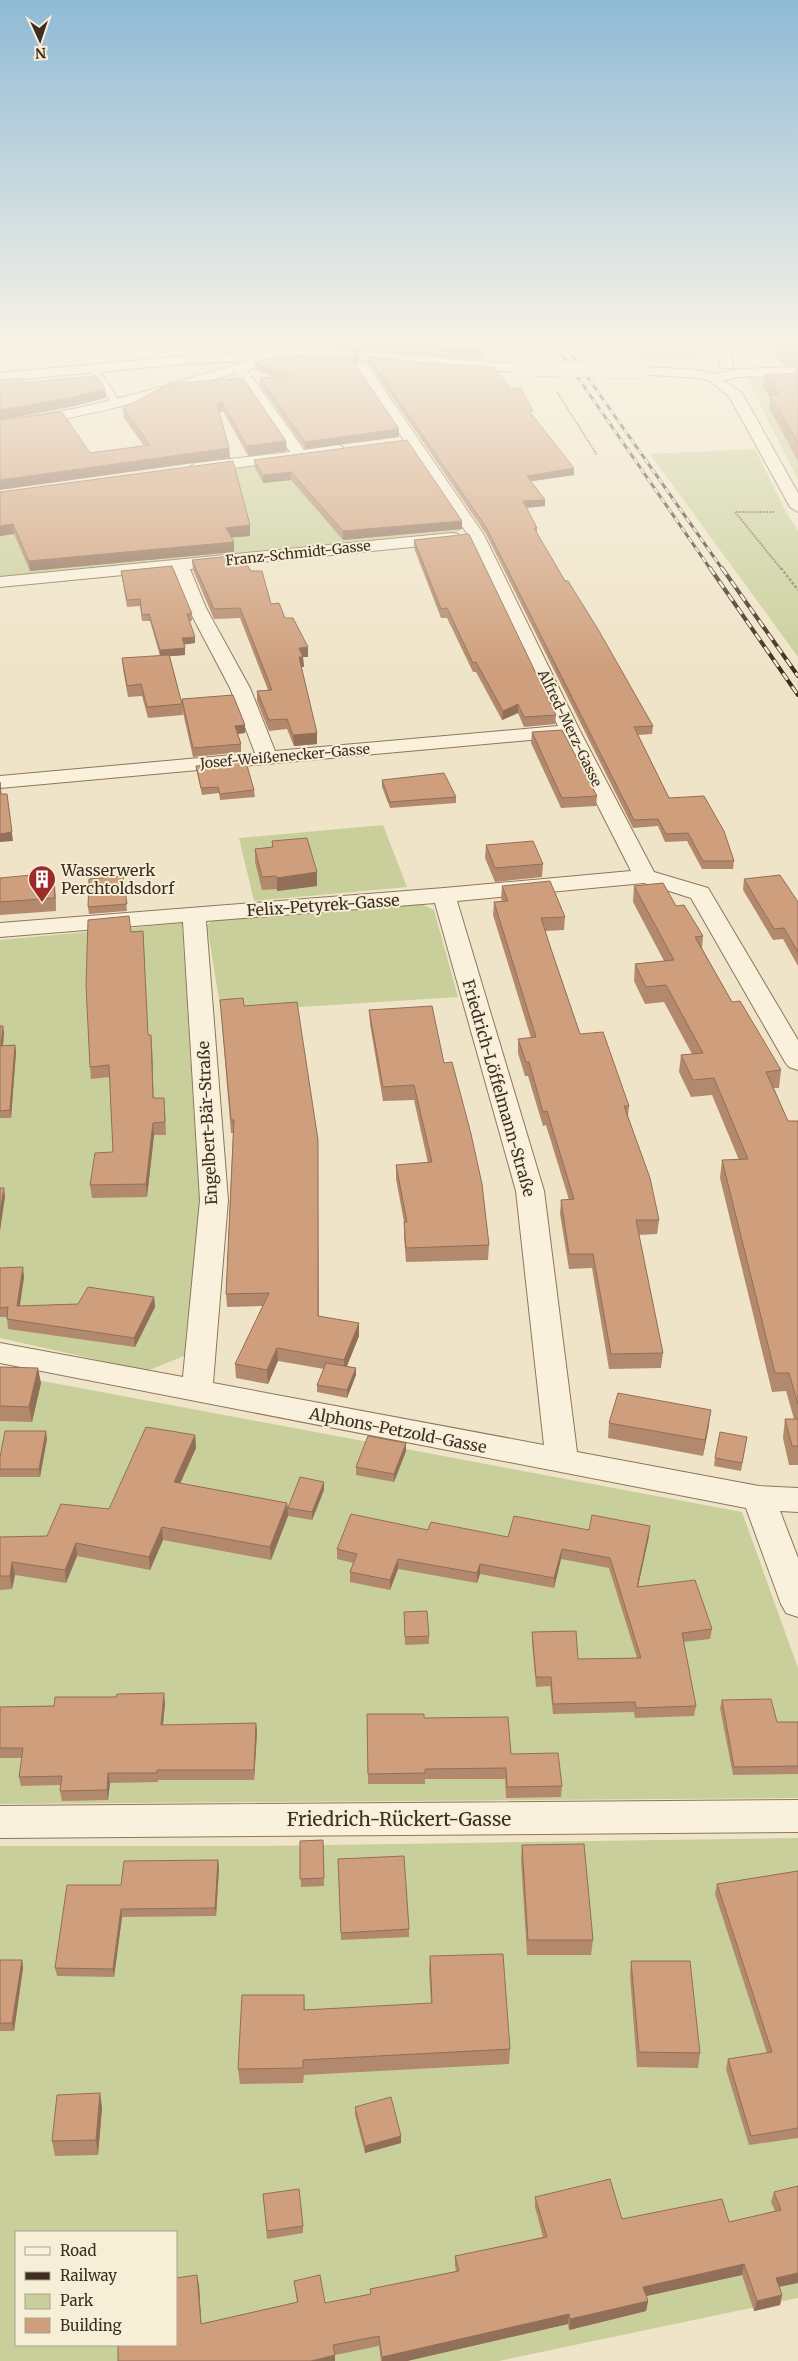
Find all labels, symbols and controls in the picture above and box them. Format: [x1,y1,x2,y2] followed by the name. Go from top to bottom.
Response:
[15,15,65,65] north arrow
[35,44,47,62] text: N
[225,536,371,570] street label: Franz-Schmidt-Gasse
[533,666,606,789] street label: Alfred-Merz-Gasse
[198,740,371,772] street label: Josef-Weißenecker-Gasse
[60,860,175,898] place label: Wasserwerk Perchtoldsdorf
[27,864,57,903] building icon: Wasserwerk Perchtoldsdorf
[246,890,400,920] street label: Felix-Petyrek-Gasse
[458,977,540,1199] street label: Friedrich-Löffelmann-Straße
[193,1040,221,1206] street label: Engelbert-Bär-Straße
[307,1403,488,1457] street label: Alphons-Petzold-Gasse
[287,1807,511,1831] street label: Friedrich-Rückert-Gasse
[15,2231,178,2346] legend
[60,2241,96,2260] text: Road
[60,2266,117,2285] text: Railway
[60,2291,94,2310] text: Park
[60,2316,122,2335] text: Building

